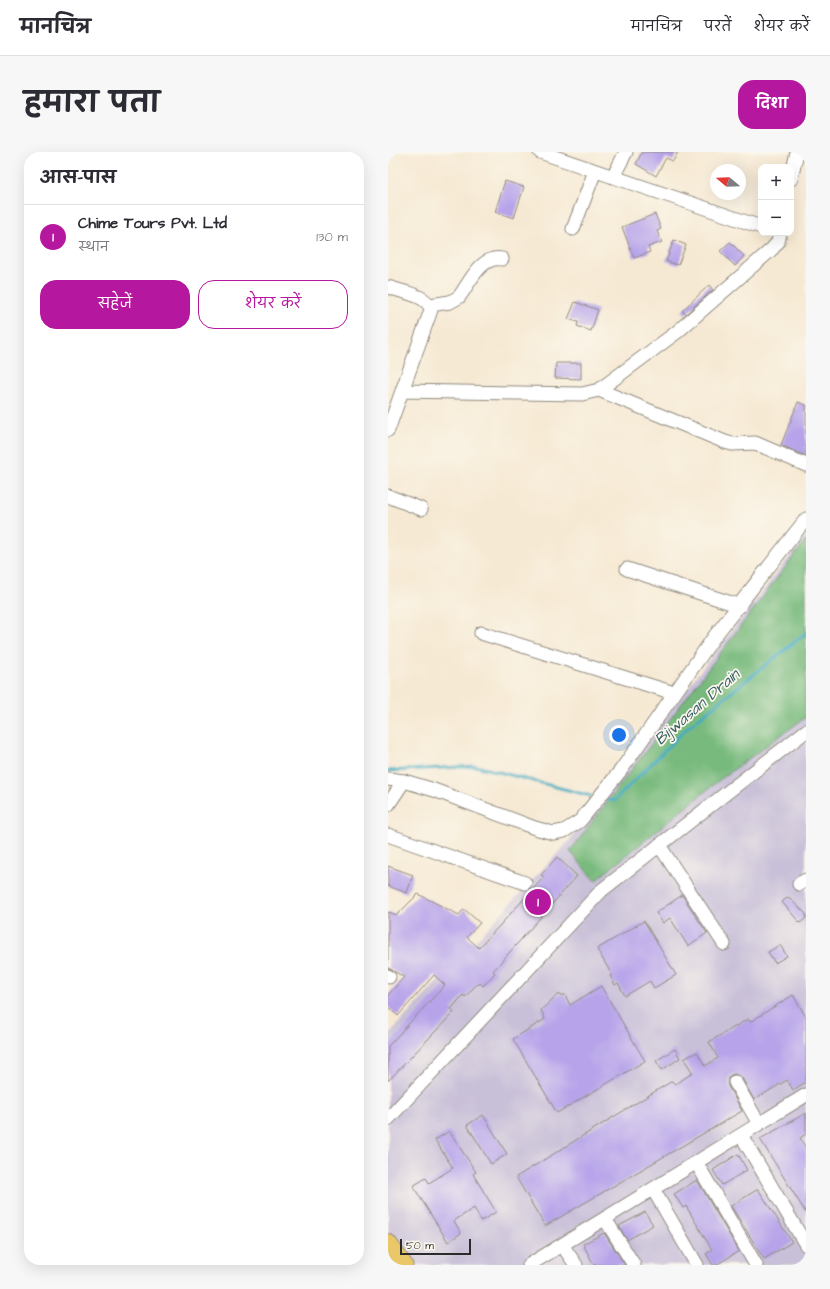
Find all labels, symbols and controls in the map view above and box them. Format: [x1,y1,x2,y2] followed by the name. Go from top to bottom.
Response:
[20,14,91,41] text: मानचित्र
[631,17,682,37] text: मानचित्र
[704,17,732,37] text: परतें
[754,17,810,37] text: शेयर करें
[738,80,806,129] button: दिशा
[24,84,160,123] text: हमारा पता
[710,164,746,200] north arrow
[758,164,794,236] map controls
[758,164,794,200] button: +
[40,166,116,190] text: आस-पास
[758,200,794,236] button: −
[78,213,227,234] text: Chime Tours Pvt. Ltd
[52,228,54,246] text: 1
[316,228,348,246] text: 130 m
[78,238,109,256] text: स्थान
[40,280,190,329] button: सहेजें
[198,280,348,329] button: शेयर करें
[650,663,746,750] water label: Bijwasan Drain
[609,725,629,745] your location
[525,887,551,917] pin: 1
[400,1237,471,1256] scale bar
[406,1238,434,1253] text: 50 m

